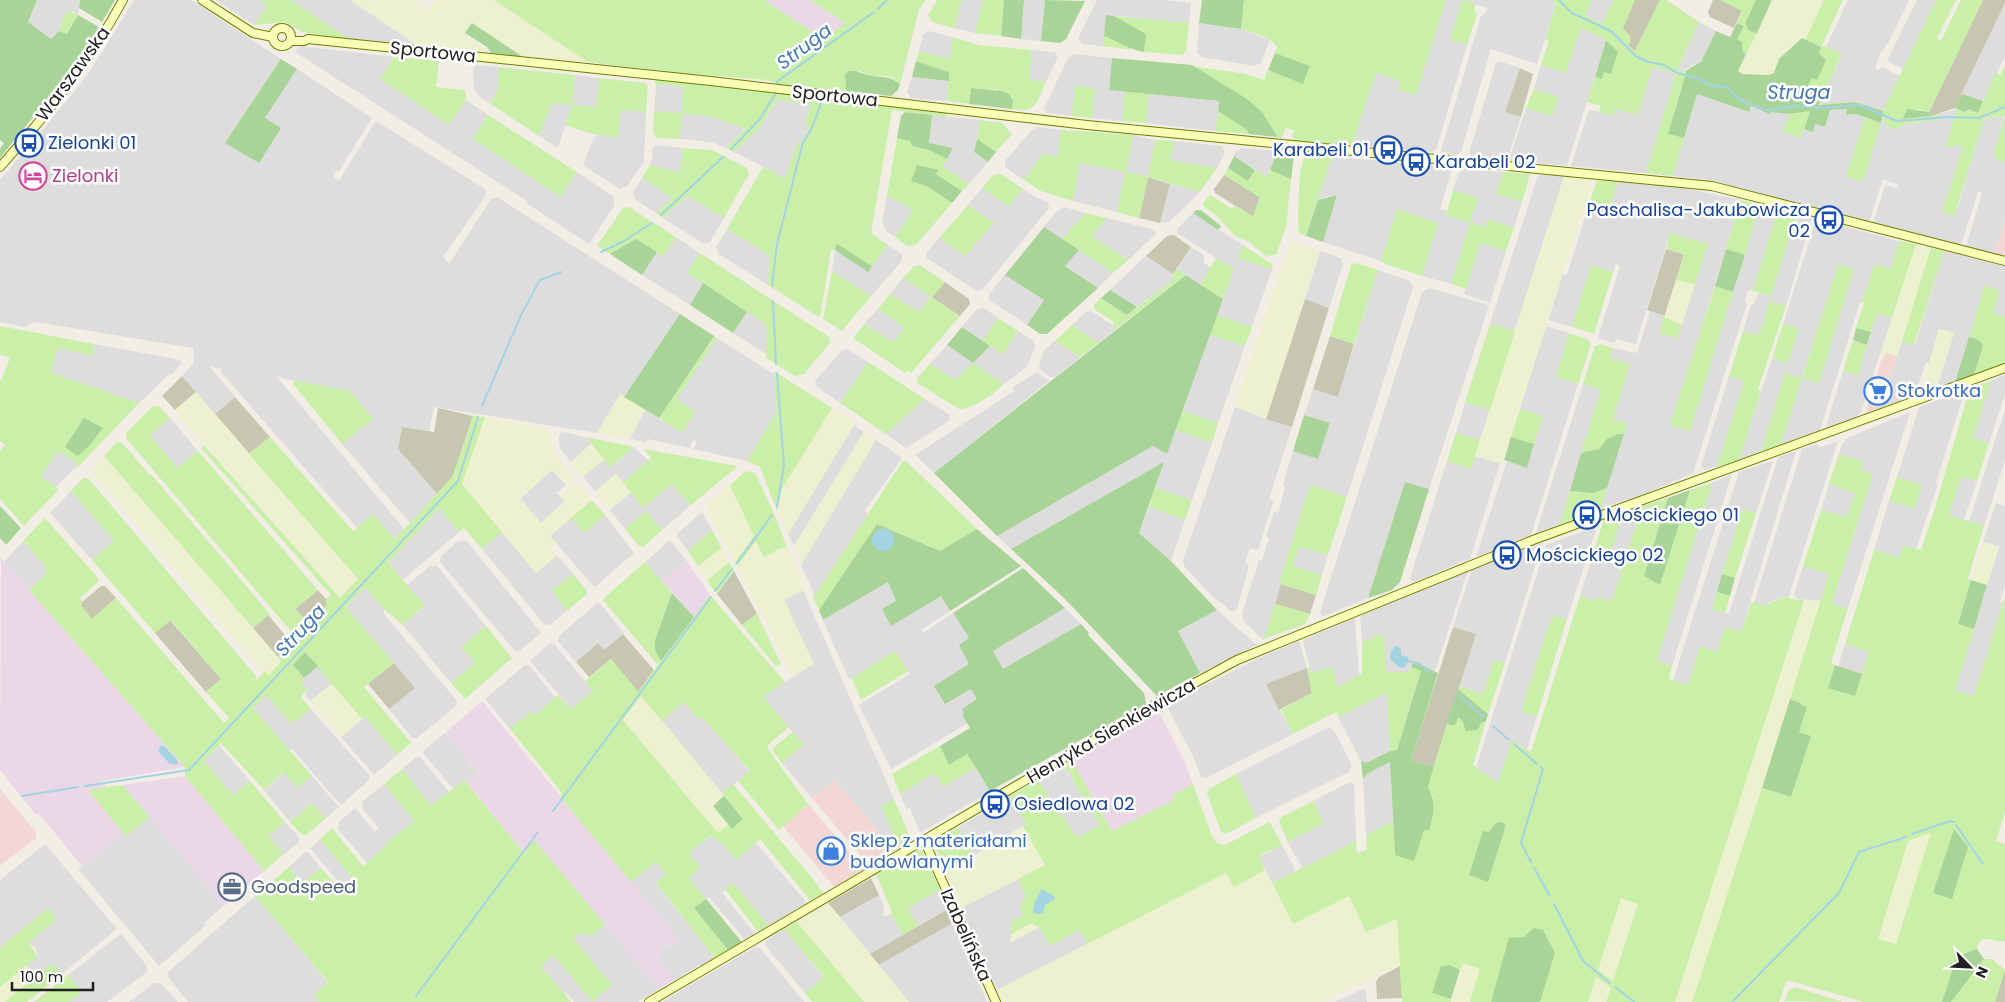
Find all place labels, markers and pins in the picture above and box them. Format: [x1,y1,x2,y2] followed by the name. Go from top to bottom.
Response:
[14,128,44,158] bus stop icon: Zielonki 01
[48,130,136,155] place label: Zielonki 01
[1373,135,1403,165] bus stop icon: Karabeli 01
[1273,137,1369,162] place label: Karabeli 01
[1401,147,1431,177] bus stop icon: Karabeli 02
[1435,149,1535,174] place label: Karabeli 02
[18,161,48,191] hotel icon: Zielonki
[52,163,119,188] place label: Zielonki
[1586,197,1810,243] place label: Paschalisa-Jakubowicza 02
[1814,205,1844,235] bus stop icon: Paschalisa-Jakubowicza 02
[1863,376,1893,406] supermarket icon: Stokrotka
[1897,378,1981,403] place label: Stokrotka
[1572,500,1602,530] bus stop icon: Mościckiego 01
[1606,502,1739,527] place label: Mościckiego 01
[1492,540,1522,570] bus stop icon: Mościckiego 02
[1526,542,1664,567] place label: Mościckiego 02
[980,789,1010,819] bus stop icon: Osiedlowa 02
[1014,791,1135,816] place label: Osiedlowa 02
[850,828,1027,874] place label: Sklep z materiałami budowlanymi
[816,836,846,866] shop icon: Sklep z materiałami budowlanymi
[217,872,247,902] office icon: Goodspeed
[251,874,356,899] place label: Goodspeed

